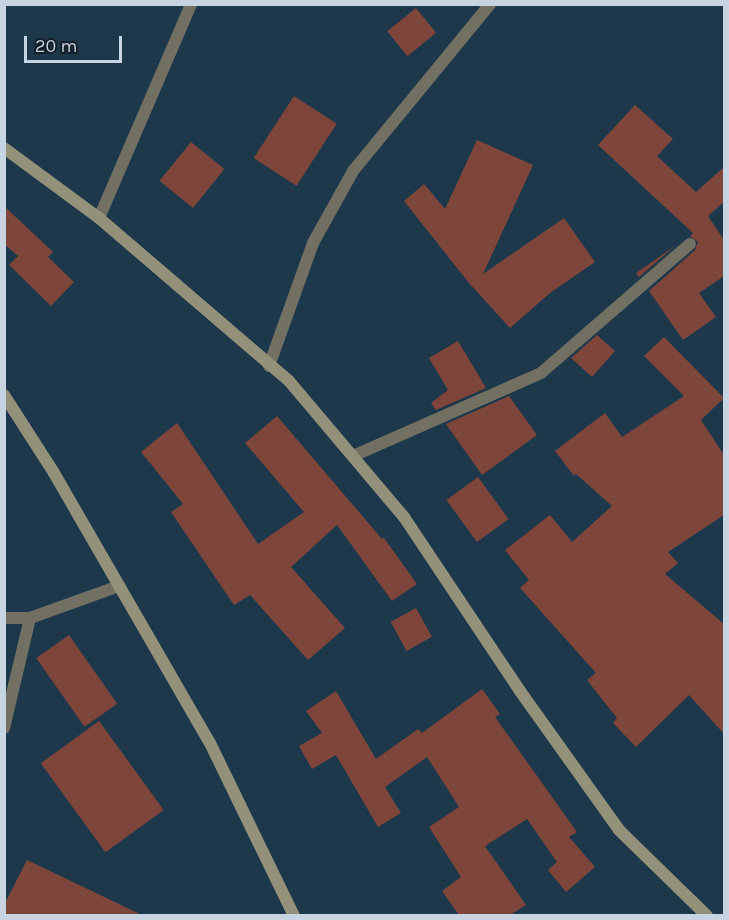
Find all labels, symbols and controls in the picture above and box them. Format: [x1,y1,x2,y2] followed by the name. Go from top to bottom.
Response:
[27,24,124,62] scale bar
[35,35,77,57] text: 20 m

